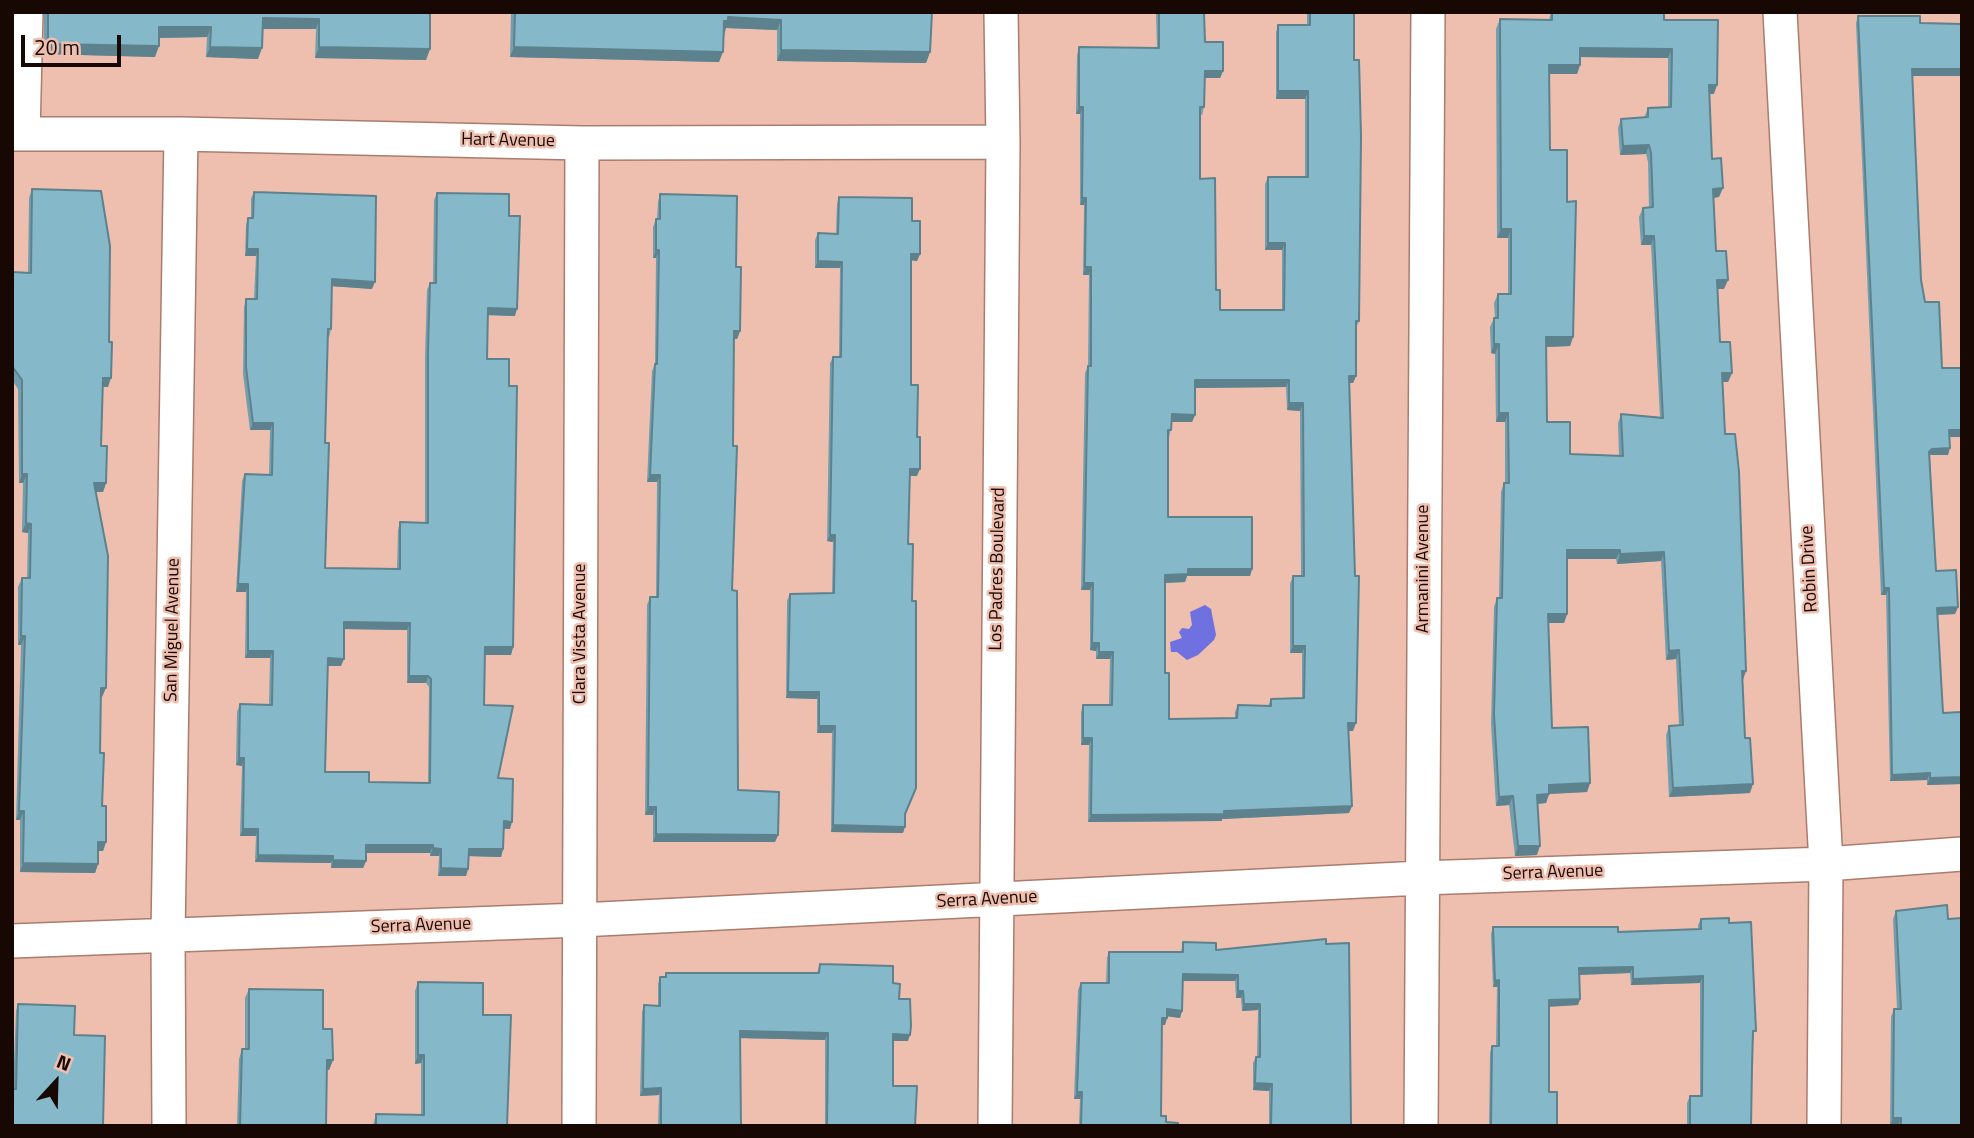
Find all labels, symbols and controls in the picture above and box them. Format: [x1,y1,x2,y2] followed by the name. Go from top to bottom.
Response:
[24,21,124,65] scale bar
[34,31,80,63] text: 20 m
[461,129,555,153] street label: Hart Avenue
[986,487,1010,651] street label: Los Padres Boulevard
[1413,505,1435,633] street label: Armanini Avenue
[1797,525,1823,613] street label: Robin Drive
[161,558,185,702] street label: San Miguel Avenue
[570,564,592,704] street label: Clara Vista Avenue
[1502,860,1604,886] street label: Serra Avenue
[936,887,1038,913] street label: Serra Avenue
[370,913,472,939] street label: Serra Avenue
[53,1046,76,1078] text: N
[21,1047,91,1117] north arrow

